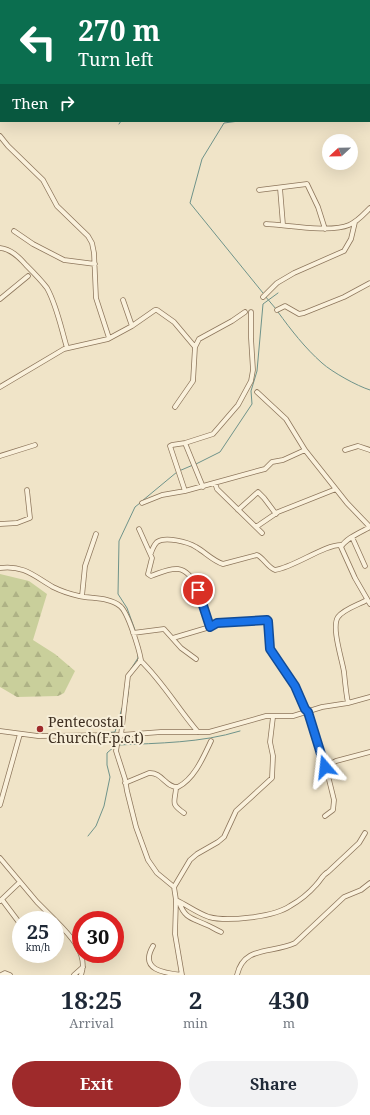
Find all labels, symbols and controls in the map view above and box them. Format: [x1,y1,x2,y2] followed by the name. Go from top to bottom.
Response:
[78,11,160,49] text: 270 m
[12,16,64,68] icon: left
[78,47,153,71] text: Turn left
[56,92,78,114] icon: right
[12,93,48,113] text: Then
[322,134,358,170] north arrow
[322,134,358,170] map controls
[181,573,215,607] pin
[187,579,209,601] icon: arrive
[48,712,144,747] place label: Pentecostal Church(F.p.c.t)
[35,724,45,734] marker: Pentecostal Church(F.p.c.t)
[304,746,346,788] position arrow
[72,911,124,963] speed limit sign: 30
[27,918,49,945] text: 25
[26,940,50,954] text: km/h
[61,983,122,1016] text: 18:25
[189,983,202,1016] text: 2
[269,983,309,1016] text: 430
[69,1014,114,1032] text: Arrival
[183,1014,208,1032] text: min
[283,1014,295,1032] text: m
[12,1061,181,1107] button: Exit
[189,1061,358,1107] button: Share

